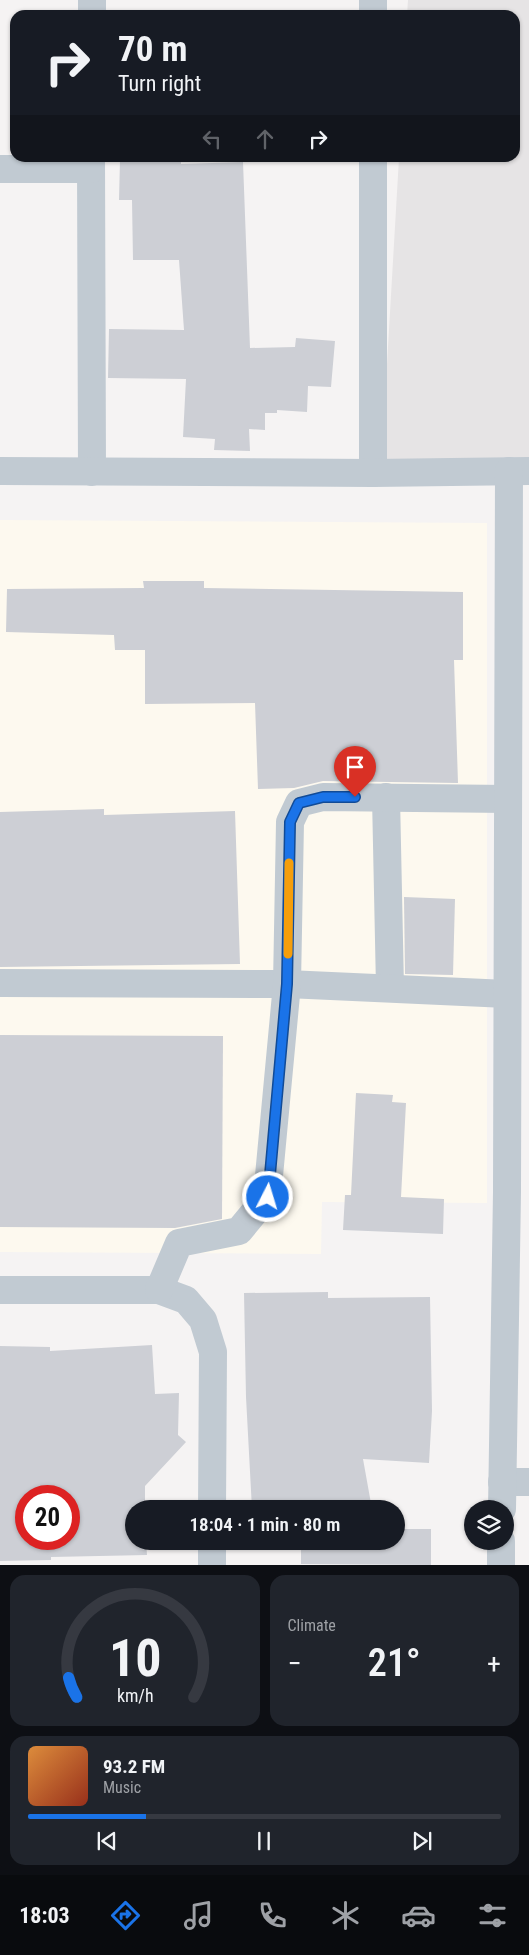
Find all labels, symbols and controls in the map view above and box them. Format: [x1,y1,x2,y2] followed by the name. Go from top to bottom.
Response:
[118,29,187,70] text: 70 m
[35,30,100,95] icon: right
[118,71,201,96] text: Turn right
[198,125,226,153] icon: left
[251,125,279,153] icon: ahead
[304,125,332,153] icon: right
[334,746,376,797] pin
[341,753,369,781] icon: arrive
[241,1170,293,1222] position arrow
[15,1485,80,1550] speed limit sign: 20
[464,1500,514,1550] map controls
[464,1500,514,1550] button: layers
[190,1513,340,1536] text: 18:04 · 1 min · 80 m
[288,1616,336,1635] text: Climate
[108,1628,161,1689] text: 10
[368,1641,421,1685] text: 21°
[288,1647,302,1680] text: −
[487,1647,501,1680] text: +
[116,1685,153,1706] text: km/h
[103,1755,165,1778] text: 93.2 FM
[103,1778,141,1797] text: Music
[93,1827,121,1855] icon: previous
[250,1827,278,1855] icon: pause
[408,1827,436,1855] icon: next
[108,1898,143,1933] icon: directions
[181,1898,216,1933] icon: music
[255,1898,290,1933] icon: phone
[328,1898,363,1933] icon: climate
[401,1898,436,1933] icon: car
[475,1898,510,1933] icon: filters
[19,1903,70,1928] text: 18:03

